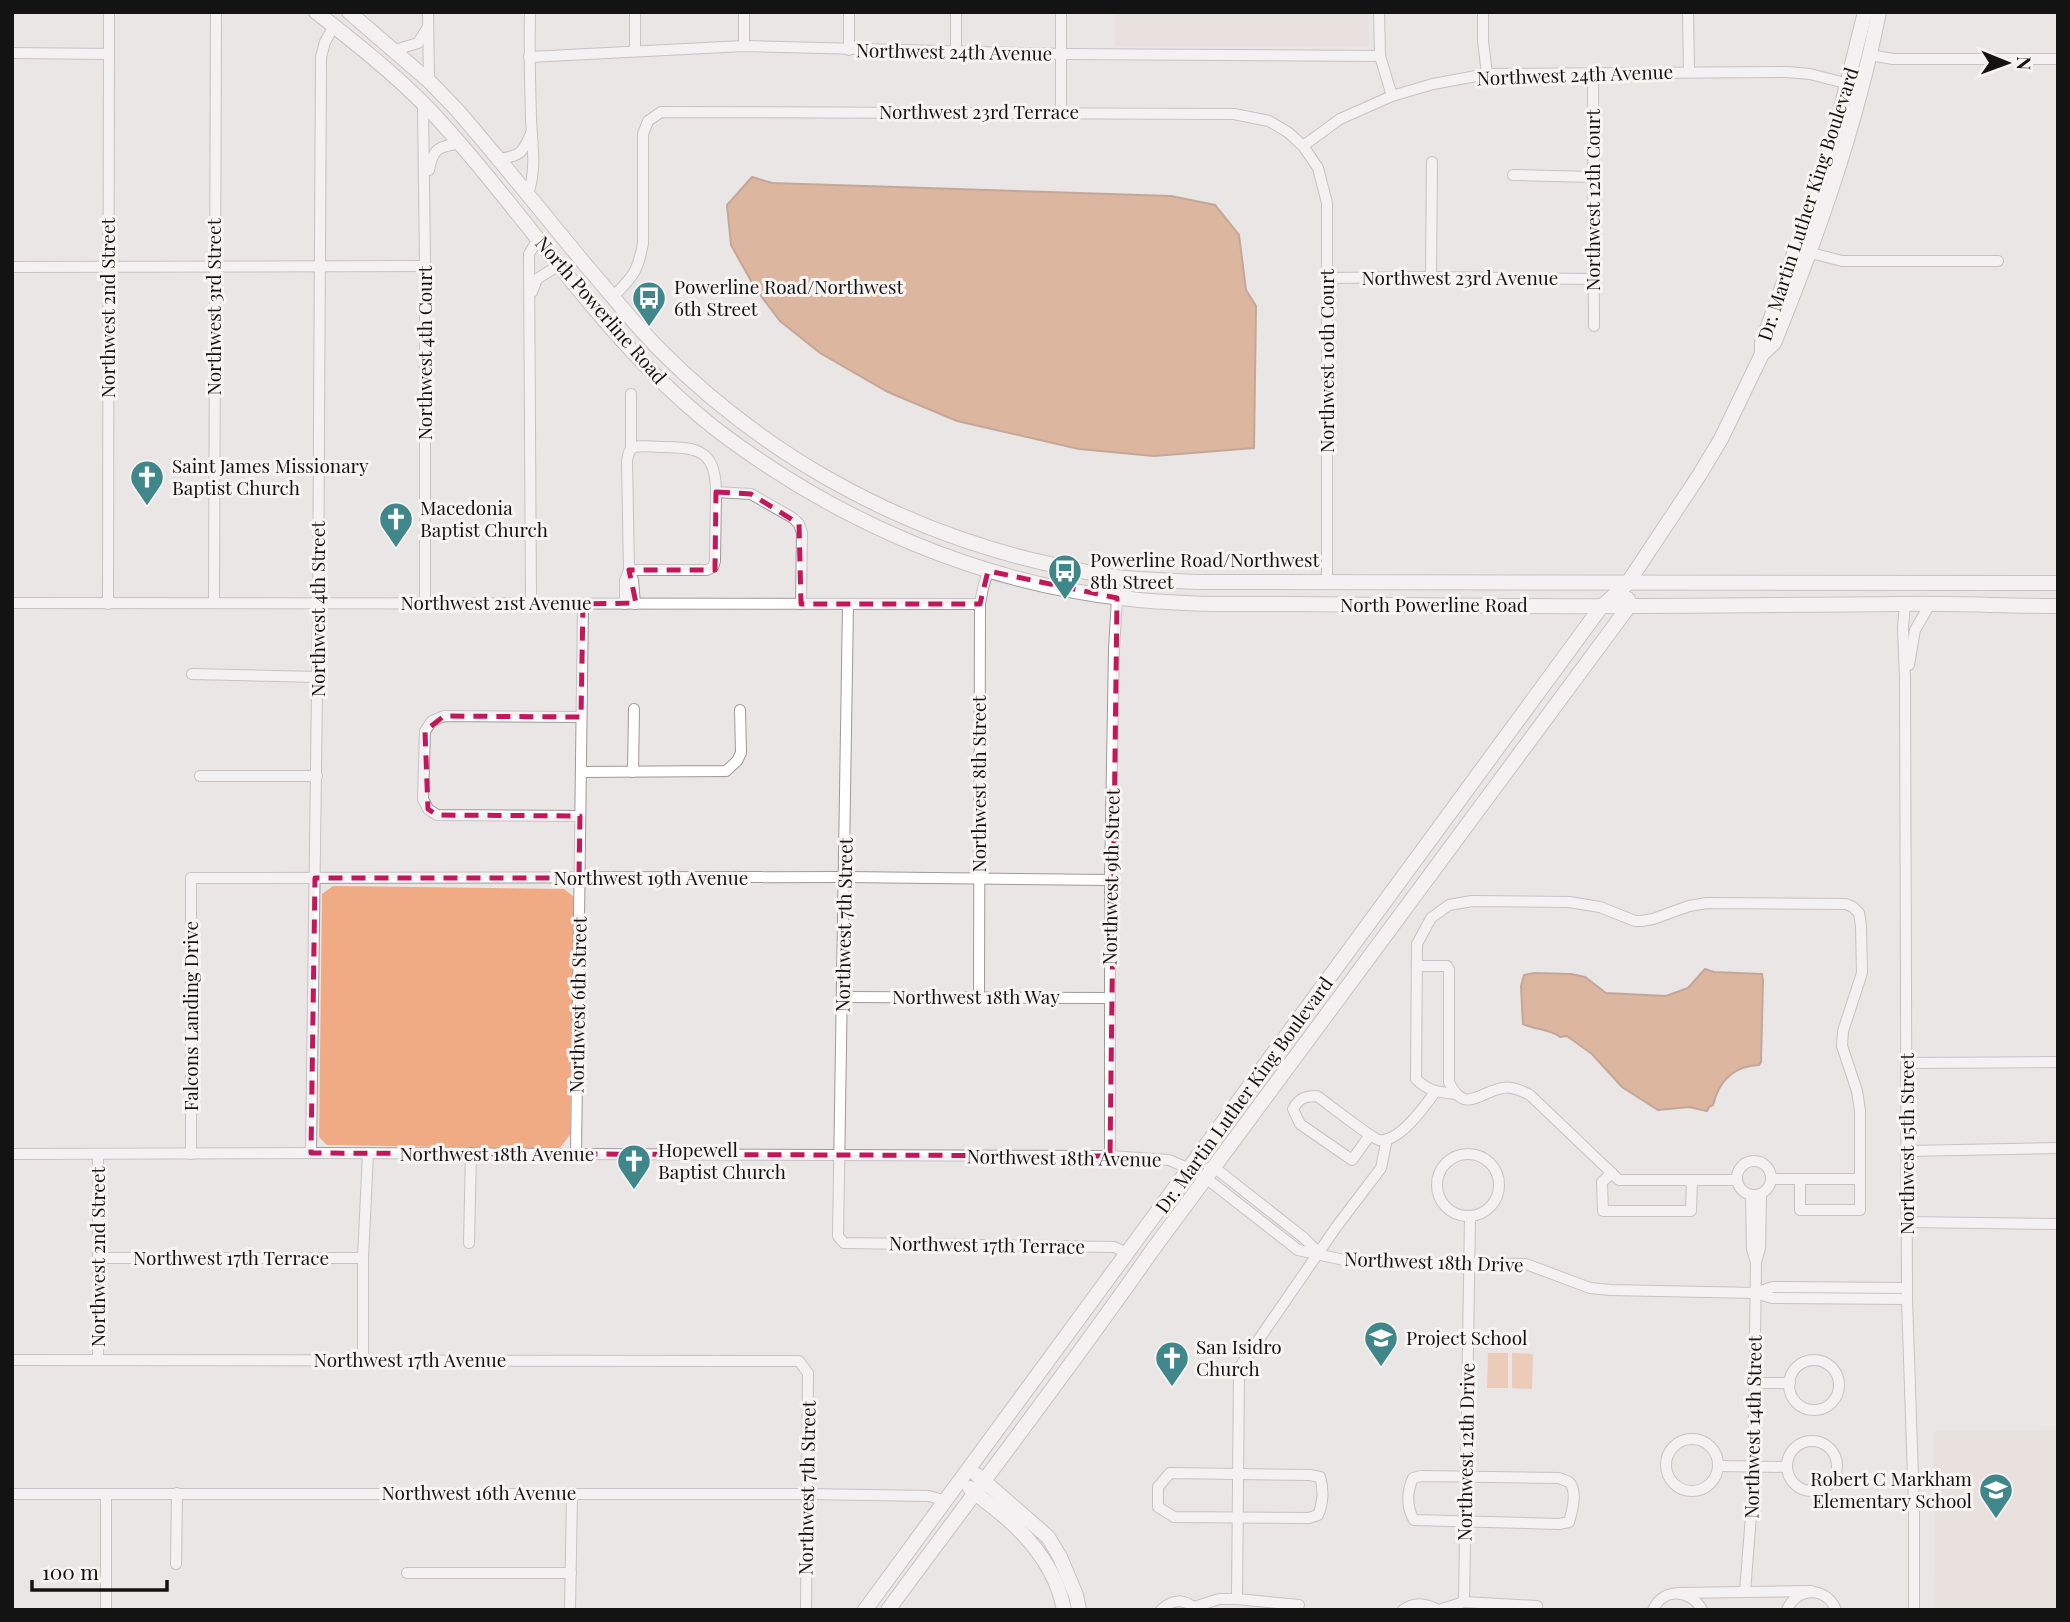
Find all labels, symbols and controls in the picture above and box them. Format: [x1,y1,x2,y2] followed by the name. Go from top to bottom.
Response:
[1972,28,2042,98] north arrow
[856,36,1053,66] street label: Northwest 24th Avenue
[2012,56,2038,71] text: N
[1476,58,1674,90] street label: Northwest 24th Avenue
[1750,64,1864,344] street label: Dr. Martin Luther King Boulevard
[879,98,1079,124] street label: Northwest 23rd Terrace
[1579,109,1605,291] street label: Northwest 12th Court
[94,217,120,398] street label: Northwest 2nd Street
[200,218,226,395] street label: Northwest 3rd Street
[530,230,673,389] street label: North Powerline Road
[1362,264,1558,290] street label: Northwest 23rd Avenue
[411,265,437,440] street label: Northwest 4th Court
[1313,269,1339,453] street label: Northwest 10th Court
[674,273,904,321] place label: Powerline Road/Northwest 6th Street
[630,279,668,328] bus stop icon: Powerline Road/Northwest 6th Street
[172,452,369,500] place label: Saint James Missionary Baptist Church
[128,458,166,507] church icon: Saint James Missionary Baptist Church
[420,494,548,542] place label: Macedonia Baptist Church
[377,500,415,549] church icon: Macedonia Baptist Church
[304,521,330,697] street label: Northwest 4th Street
[1090,546,1320,594] place label: Powerline Road/Northwest 8th Street
[1046,552,1084,601] bus stop icon: Powerline Road/Northwest 8th Street
[400,589,592,615] street label: Northwest 21st Avenue
[1340,591,1528,617] street label: North Powerline Road
[965,695,991,872] street label: Northwest 8th Street
[1095,788,1125,966] street label: Northwest 9th Street
[828,837,858,1013] street label: Northwest 7th Street
[554,864,748,890] street label: Northwest 19th Avenue
[562,916,592,1094] street label: Northwest 6th Street
[177,921,203,1111] street label: Falcons Landing Drive
[1149,971,1338,1218] street label: Dr. Martin Luther King Boulevard
[892,983,1060,1009] street label: Northwest 18th Way
[1893,1053,1919,1235] street label: Northwest 15th Street
[658,1136,786,1184] place label: Hopewell Baptist Church
[400,1140,594,1166] street label: Northwest 18th Avenue
[615,1142,653,1191] church icon: Hopewell Baptist Church
[966,1142,1162,1172] street label: Northwest 18th Avenue
[84,1166,110,1347] street label: Northwest 2nd Street
[889,1229,1085,1259] street label: Northwest 17th Terrace
[133,1244,329,1270] street label: Northwest 17th Terrace
[1344,1245,1524,1277] street label: Northwest 18th Drive
[1362,1319,1400,1368] school or university icon: Project School
[1406,1324,1528,1350] place label: Project School
[1196,1333,1282,1381] place label: San Isidro Church
[1737,1335,1767,1519] street label: Northwest 14th Street
[1153,1339,1191,1388] church icon: San Isidro Church
[314,1346,506,1372] street label: Northwest 17th Avenue
[1450,1362,1480,1542] street label: Northwest 12th Drive
[791,1400,821,1576] street label: Northwest 7th Street
[1810,1465,1973,1513] place label: Robert C Markham Elementary School
[1977,1471,2015,1520] school or university icon: Robert C Markham Elementary School
[382,1479,576,1505] street label: Northwest 16th Avenue
[32,1548,166,1592] scale bar
[42,1557,99,1585] text: 100 m

